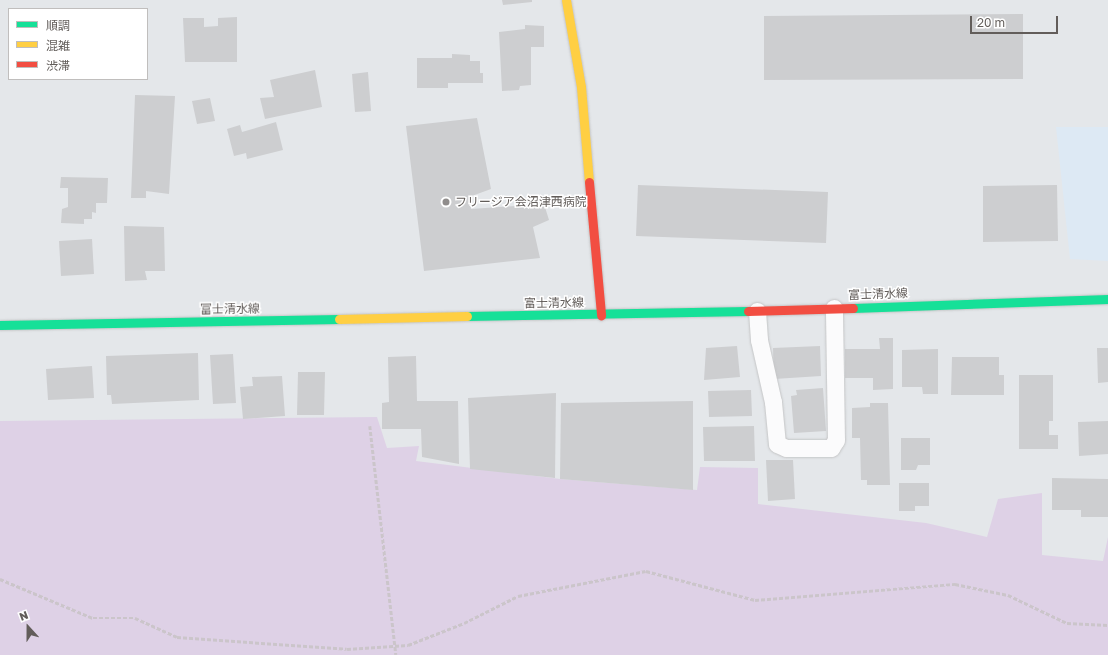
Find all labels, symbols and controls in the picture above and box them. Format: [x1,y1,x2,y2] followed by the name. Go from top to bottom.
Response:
[8,8,148,80] legend
[972,8,1060,34] scale bar
[977,15,1005,30] text: 20 m
[46,18,70,33] text: 順調
[46,38,70,53] text: 混雑
[46,58,70,73] text: 渋滞
[455,195,587,209] place label: フリージア会沼津西病院
[440,196,452,208] marker: フリージア会沼津西病院
[848,286,908,302] street label: 富士清水線
[524,295,584,311] street label: 富士清水線
[200,301,260,317] street label: 富士清水線
[8,607,48,647] north arrow
[17,608,30,623] text: N

